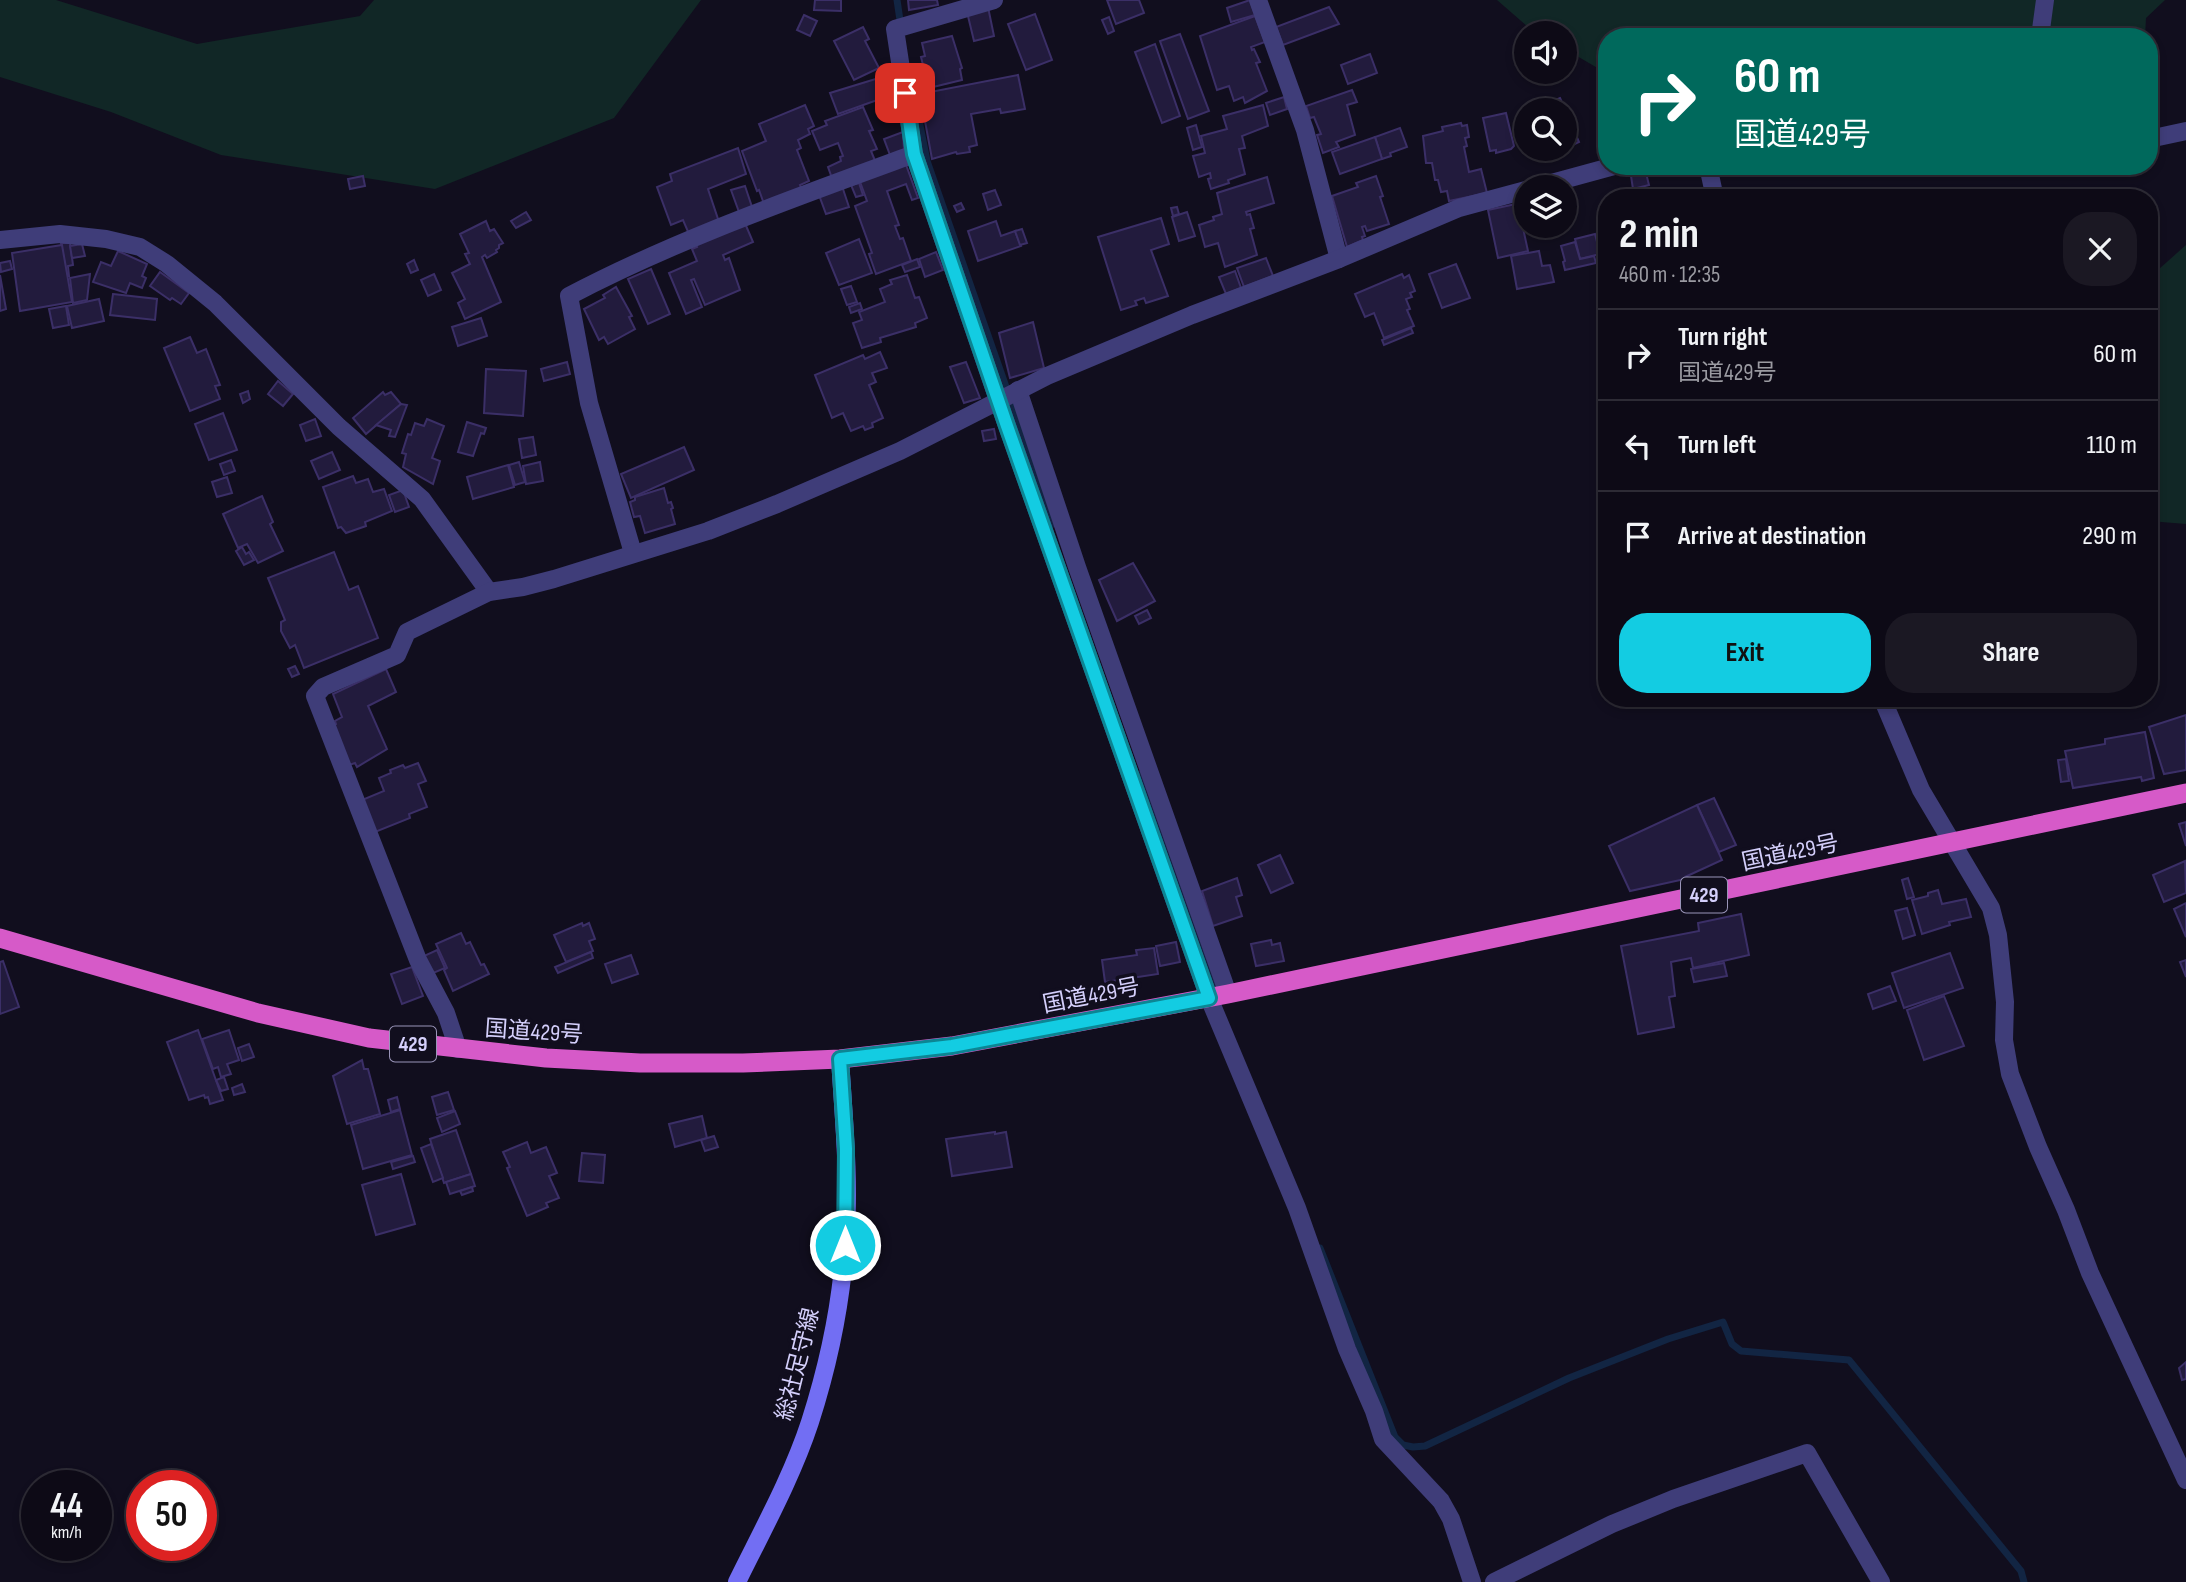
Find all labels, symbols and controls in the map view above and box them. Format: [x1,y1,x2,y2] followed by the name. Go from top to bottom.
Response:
[1514,21,1577,238] map controls
[1514,21,1577,84] button: sound
[1734,48,1821,107] text: 60 m
[1619,56,1710,147] icon: right
[875,63,935,123] pin
[886,74,924,112] icon: arrive
[1514,98,1577,161] button: search
[1734,116,1871,155] text: 国道429号
[1514,175,1577,238] button: layers
[1619,209,1699,260] text: 2 min
[2063,212,2137,286] button: close
[1619,261,1720,289] text: 460 m · 12:35
[1678,322,1767,353] text: Turn right
[1619,336,1657,374] icon: right
[2093,339,2137,370] text: 60 m
[1678,359,1776,387] text: 国道429号
[1619,427,1657,465] icon: left
[1678,430,1756,461] text: Turn left
[2086,430,2137,461] text: 110 m
[1619,518,1657,556] icon: arrive
[1678,521,1866,552] text: Arrive at destination
[2082,521,2137,552] text: 290 m
[1619,613,1871,693] button: Exit
[1885,613,2137,693] button: Share
[1739,829,1841,877] street label: 国道429号
[1681,878,1727,912] road number: 429
[1040,973,1142,1019] street label: 国道429号
[484,1015,584,1049] street label: 国道429号
[390,1026,436,1062] road number: 429
[808,1208,882,1282] position arrow
[770,1305,825,1423] street label: 総社足守線
[126,1470,217,1561] speed limit sign: 50
[50,1485,83,1528] text: 44
[51,1522,82,1543] text: km/h

